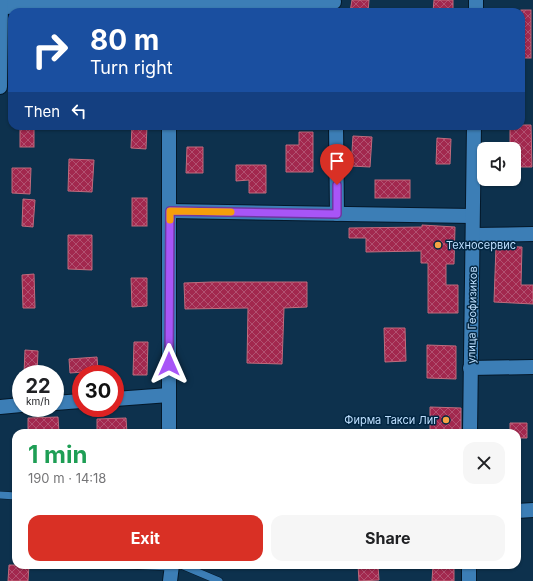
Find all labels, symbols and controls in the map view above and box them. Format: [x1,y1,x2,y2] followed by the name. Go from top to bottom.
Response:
[90,23,159,57] text: 80 m
[24,24,76,76] icon: right
[90,57,173,78] text: Turn right
[68,100,90,122] icon: left
[24,102,60,121] text: Then
[477,142,521,186] map controls
[477,142,521,186] button: sound
[320,144,354,185] pin
[326,150,348,172] icon: arrive
[446,238,516,252] place label: Техносервис
[433,240,443,250] marker: Техносервис
[464,266,480,364] street label: улица Геофизиков
[148,343,190,385] position arrow
[72,365,124,417] speed limit sign: 30
[25,374,51,398] text: 22
[26,395,50,407] text: km/h
[344,413,438,427] place label: Фирма Такси Лиг
[441,415,451,425] marker: Фирма Такси Лиг
[28,440,87,469] text: 1 min
[463,442,505,484] button: close
[28,470,106,486] text: 190 m · 14:18
[28,515,263,561] button: Exit
[271,515,505,561] button: Share

